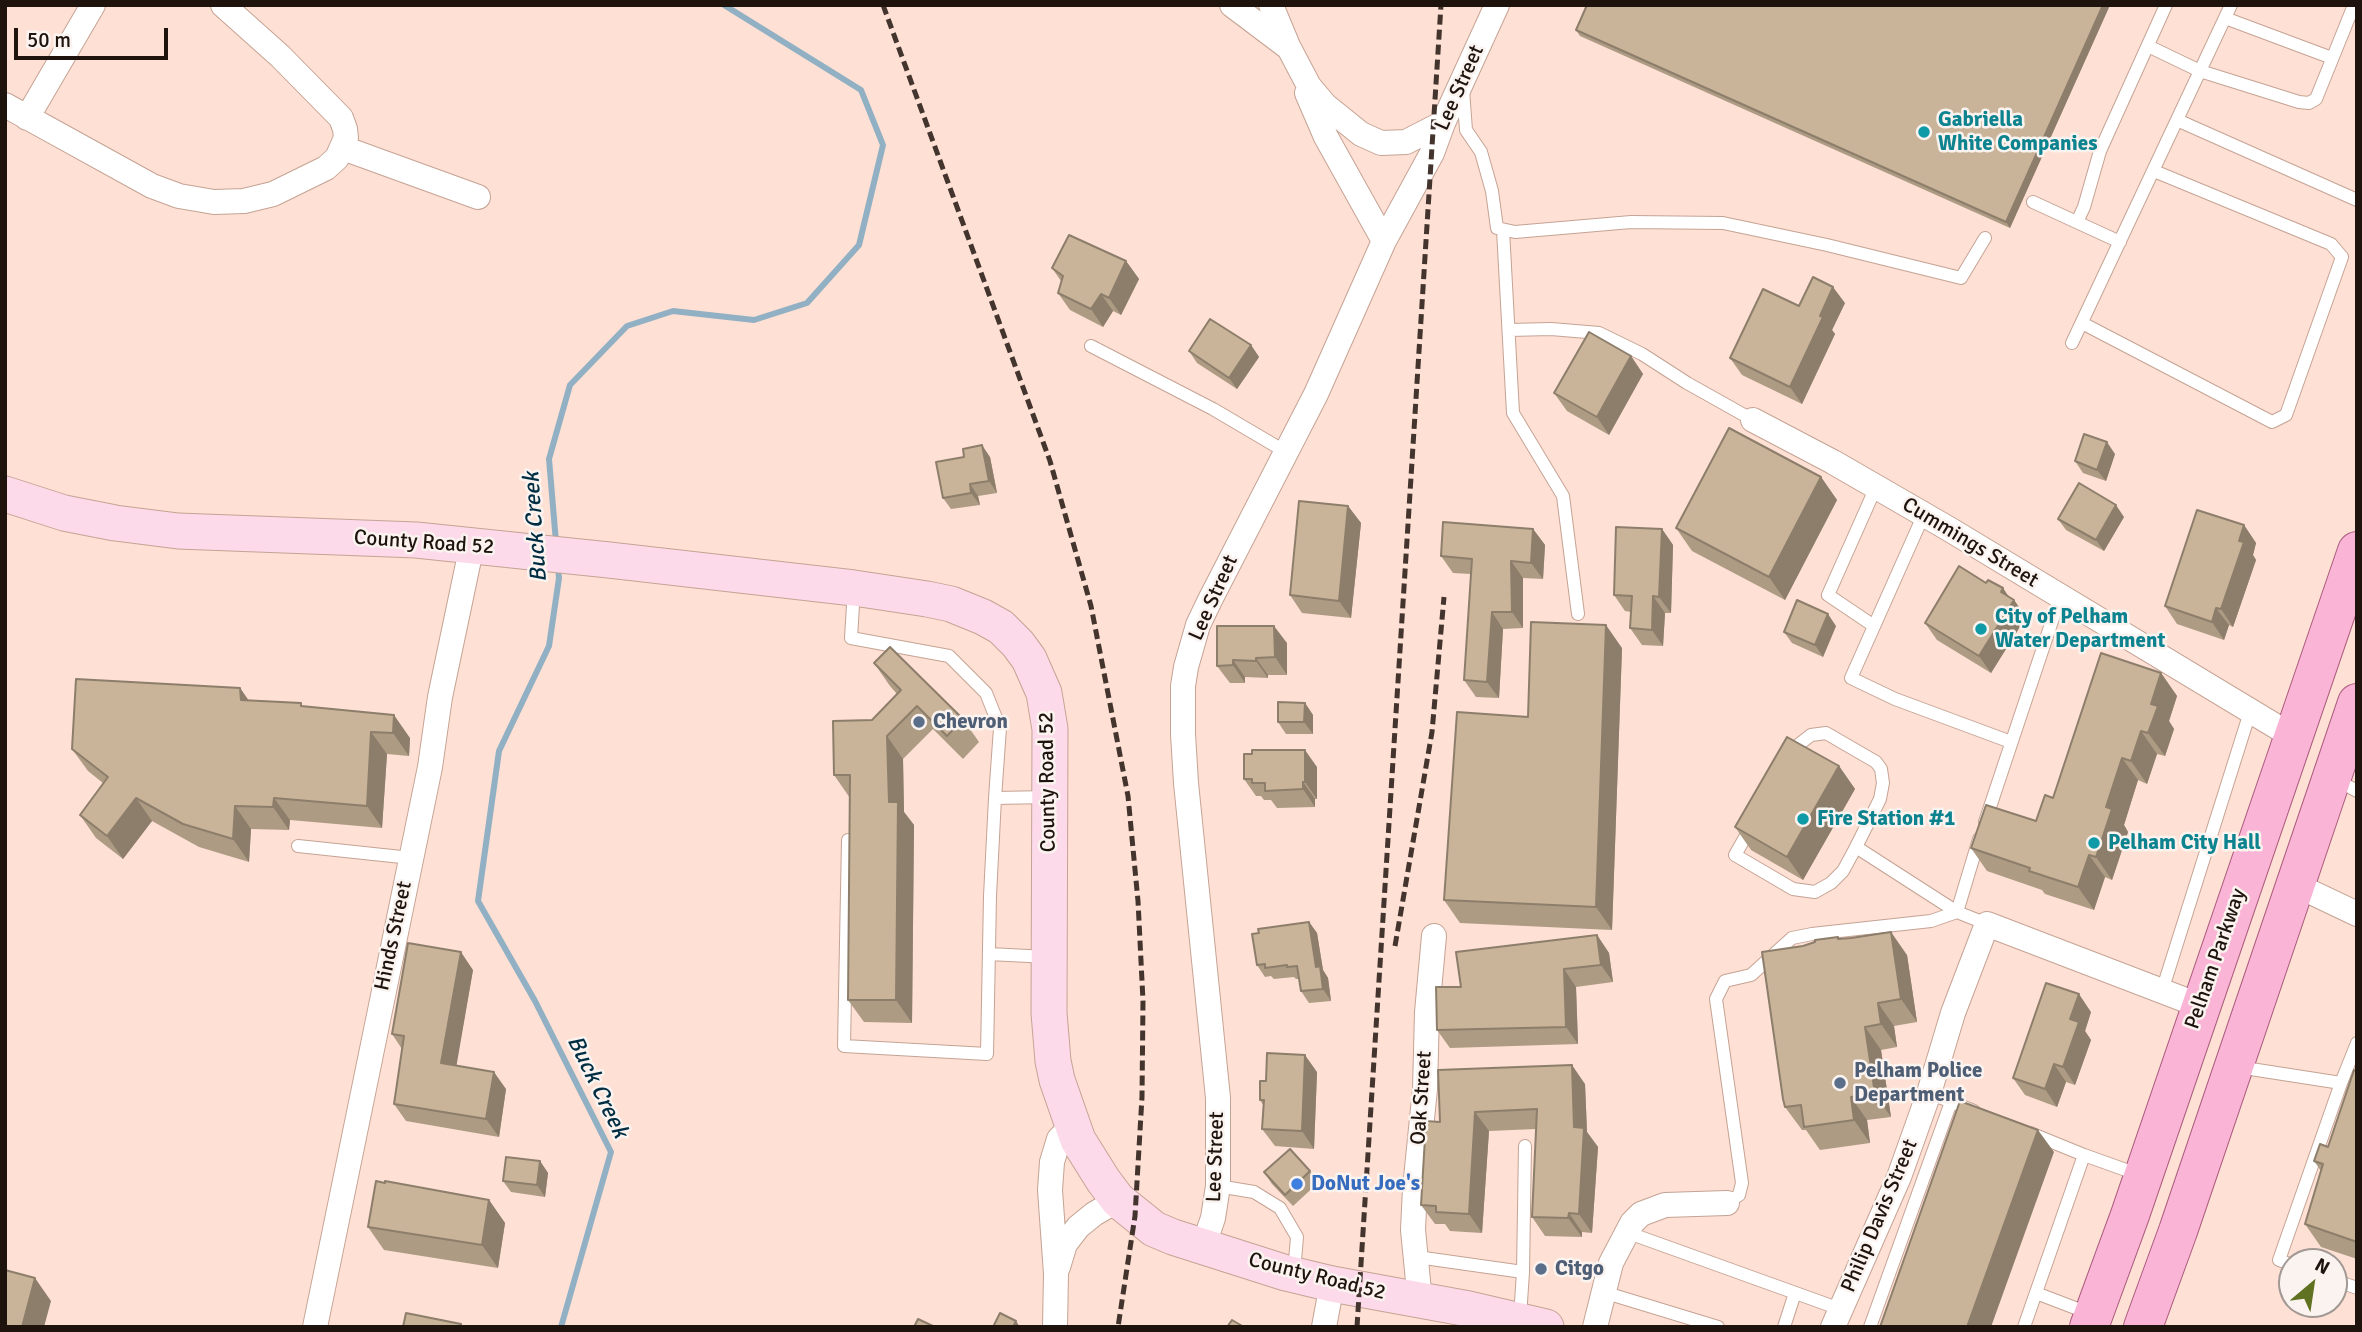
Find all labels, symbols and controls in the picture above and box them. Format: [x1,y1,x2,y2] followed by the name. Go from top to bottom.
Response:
[18,14,172,58] scale bar
[27,27,71,53] text: 50 m
[1430,41,1490,135] street label: Lee Street
[1938,107,2097,157] place label: Gabriella White Companies
[1916,124,1932,140] marker: Gabriella White Companies
[518,471,554,583] water label: Buck Creek
[1897,492,2043,594] street label: Cummings Street
[353,526,495,560] street label: County Road 52
[1184,551,1244,645] street label: Lee Street
[1995,604,2165,654] place label: City of Pelham Water Department
[1973,621,1989,637] marker: City of Pelham Water Department
[933,709,1008,735] place label: Chevron
[1034,712,1062,852] street label: County Road 52
[911,714,927,730] marker: Chevron
[1817,806,1955,832] place label: Fire Station #1
[1795,811,1811,827] marker: Fire Station #1
[2108,830,2261,856] place label: Pelham City Hall
[2086,835,2102,851] marker: Pelham City Hall
[370,879,418,993] street label: Hinds Street
[2180,885,2252,1033] street label: Pelham Parkway
[560,1031,634,1143] water label: Buck Creek
[1406,1050,1438,1146] street label: Oak Street
[1854,1058,1982,1108] place label: Pelham Police Department
[1832,1075,1848,1091] marker: Pelham Police Department
[1202,1111,1230,1203] street label: Lee Street
[1836,1136,1924,1296] street label: Philip Davis Street
[1311,1171,1420,1197] place label: DoNut Joe's
[1289,1176,1305,1192] marker: DoNut Joe's
[1246,1248,1388,1306] street label: County Road 52
[2278,1248,2348,1318] north arrow
[2311,1253,2334,1280] text: N
[1555,1256,1604,1282] place label: Citgo
[1533,1261,1549,1277] marker: Citgo

